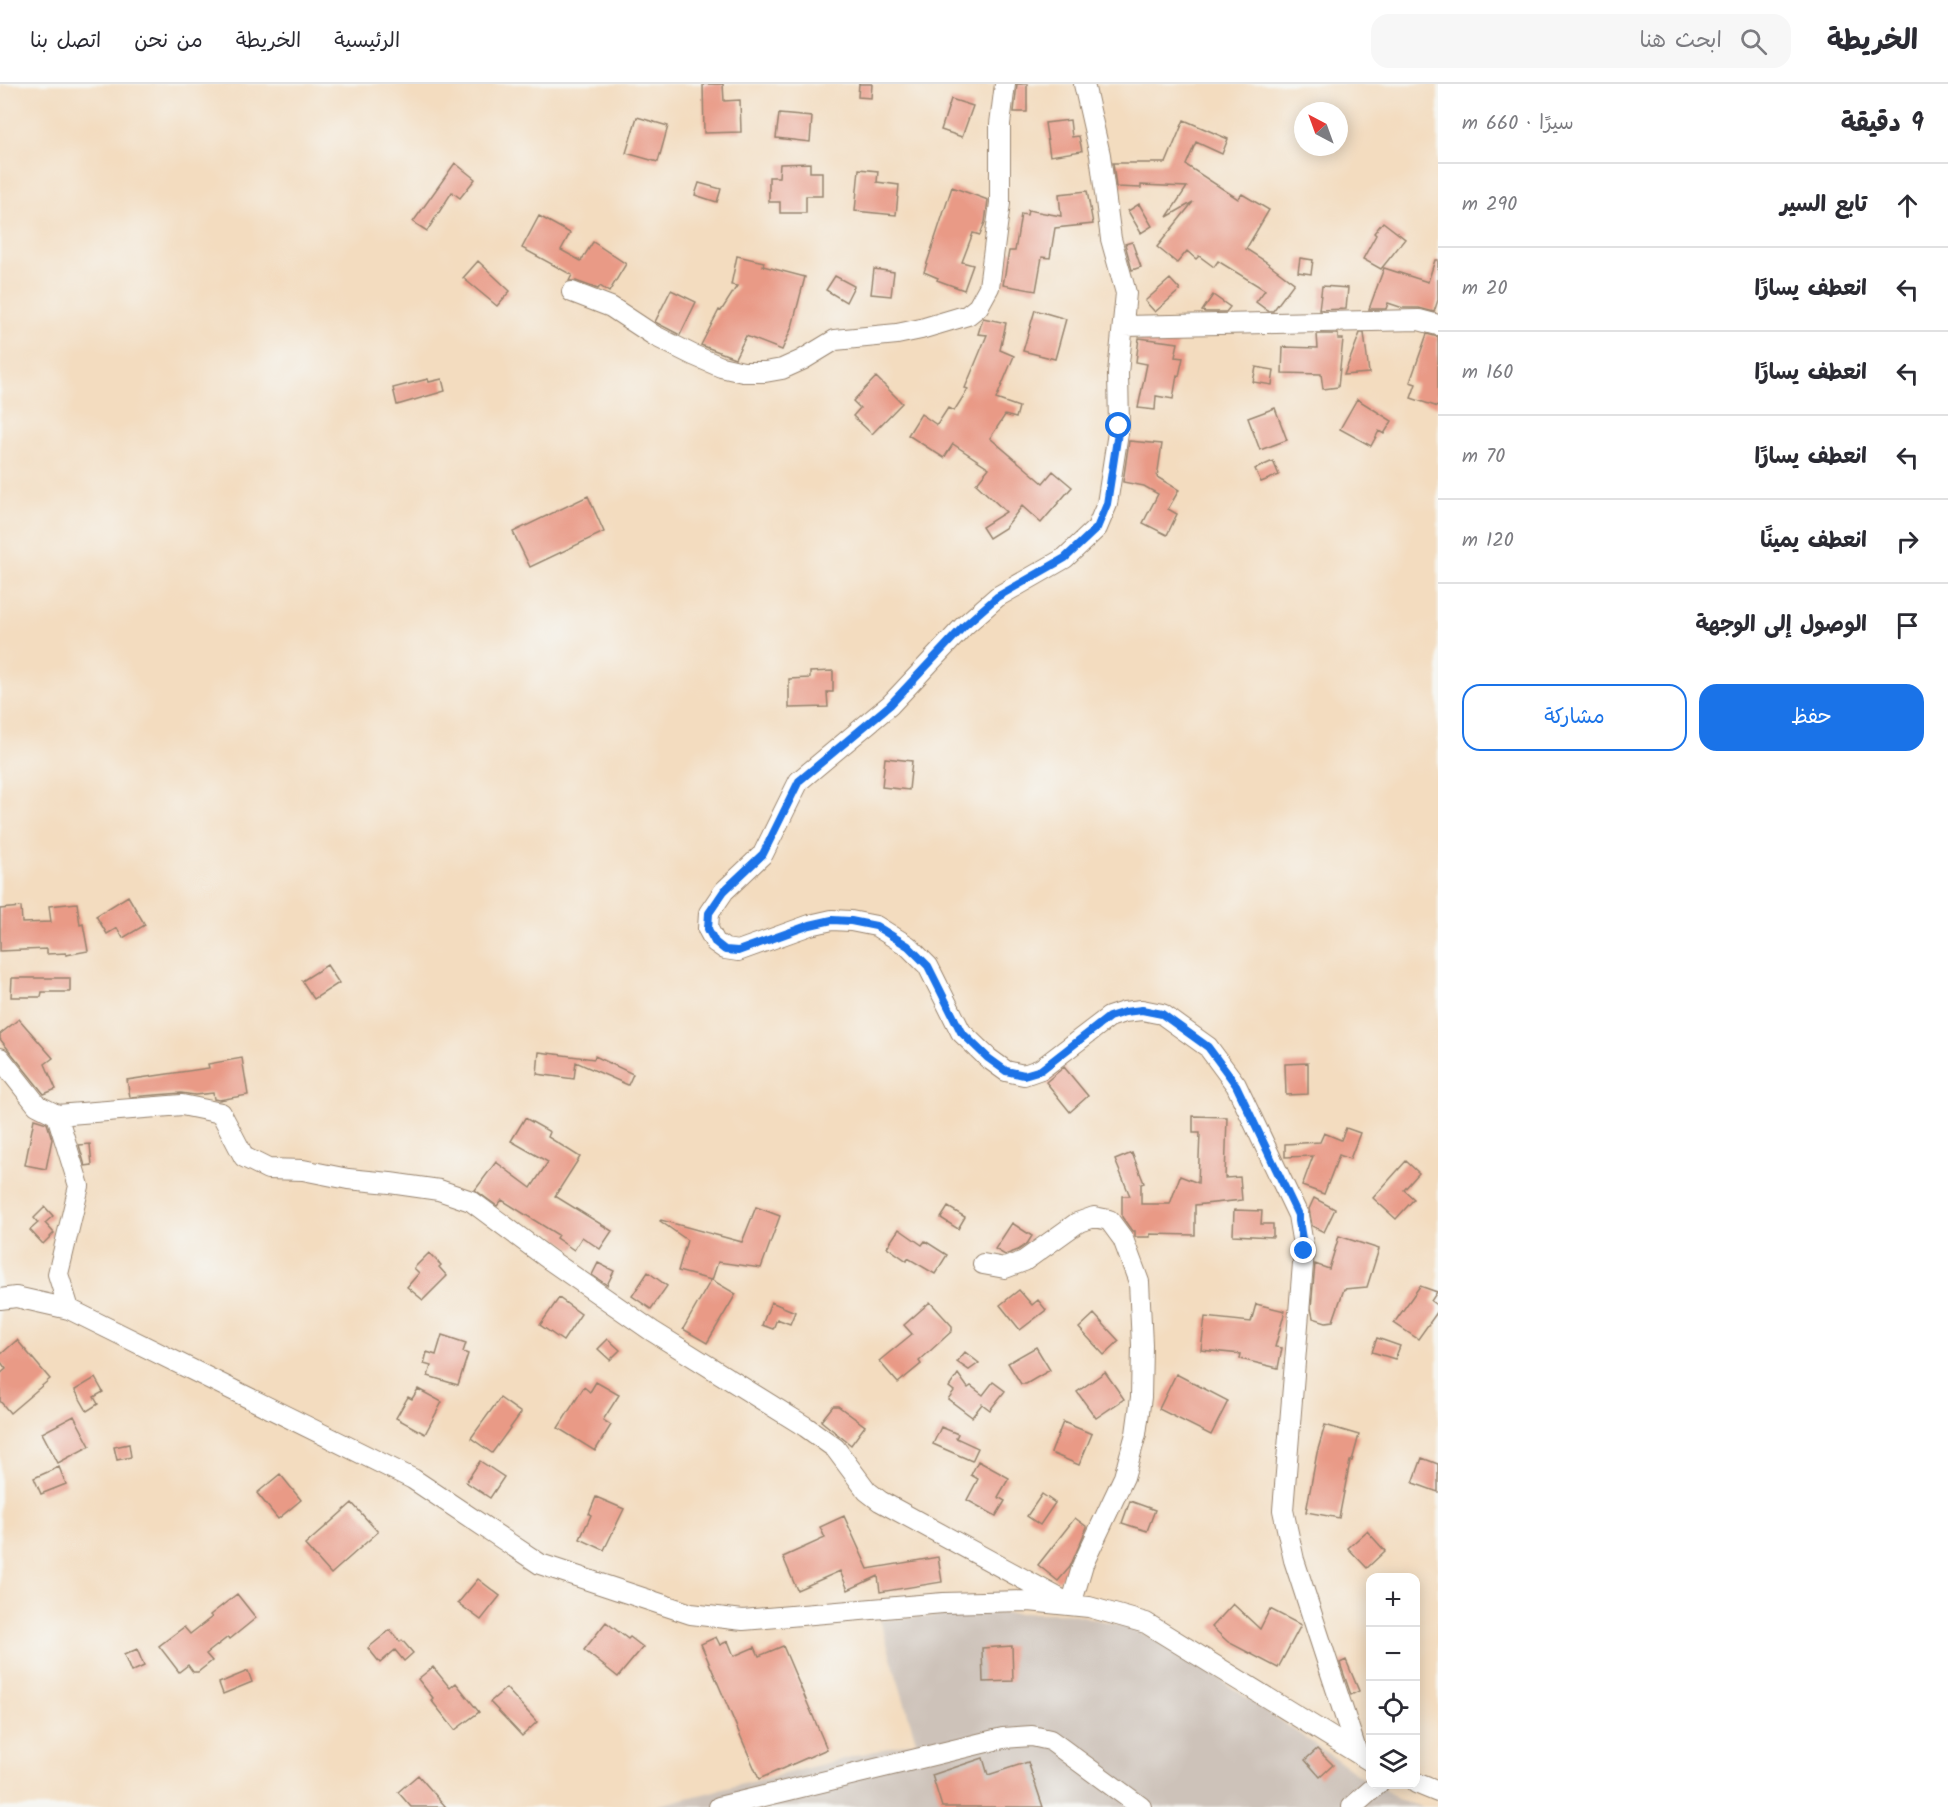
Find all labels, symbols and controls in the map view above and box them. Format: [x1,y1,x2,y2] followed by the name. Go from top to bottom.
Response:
[1371,14,1791,68] search box
[1827,19,1918,64] text: الخريطة
[1639,24,1722,59] text: ابحث هنا
[30,25,101,58] text: اتصل بنا
[134,25,203,58] text: من نحن
[236,25,301,58] text: الخريطة
[334,25,400,58] text: الرئيسية
[1737,25,1770,58] icon: search
[1294,102,1348,156] north arrow
[1841,103,1924,145] text: 9 دقيقة
[1462,108,1574,140] text: سيرًا · 660 m
[1780,188,1867,223] text: تابع السير
[1462,189,1517,221] text: 290 m
[1891,189,1924,222] icon: ahead
[1755,272,1867,307] text: انعطف يسارًا
[1462,273,1508,305] text: 20 m
[1891,273,1924,306] icon: left
[1755,356,1867,391] text: انعطف يسارًا
[1462,357,1513,389] text: 160 m
[1891,357,1924,390] icon: left
[1105,412,1131,438] route start
[1755,440,1867,475] text: انعطف يسارًا
[1462,441,1505,473] text: 70 m
[1891,441,1924,474] icon: left
[1760,524,1867,559] text: انعطف يمينًا
[1462,525,1514,557] text: 120 m
[1891,525,1924,558] icon: right
[1695,608,1867,643] text: الوصول إلى الوجهة
[1891,609,1924,642] icon: arrive
[1462,684,1687,751] button: مشاركة
[1699,684,1924,751] button: حفظ
[1290,1237,1316,1263] route end
[1366,1573,1420,1789] map controls
[1366,1573,1420,1627] button: +
[1366,1627,1420,1681] button: −
[1366,1681,1420,1735] button: locate
[1366,1735,1420,1789] button: layers

